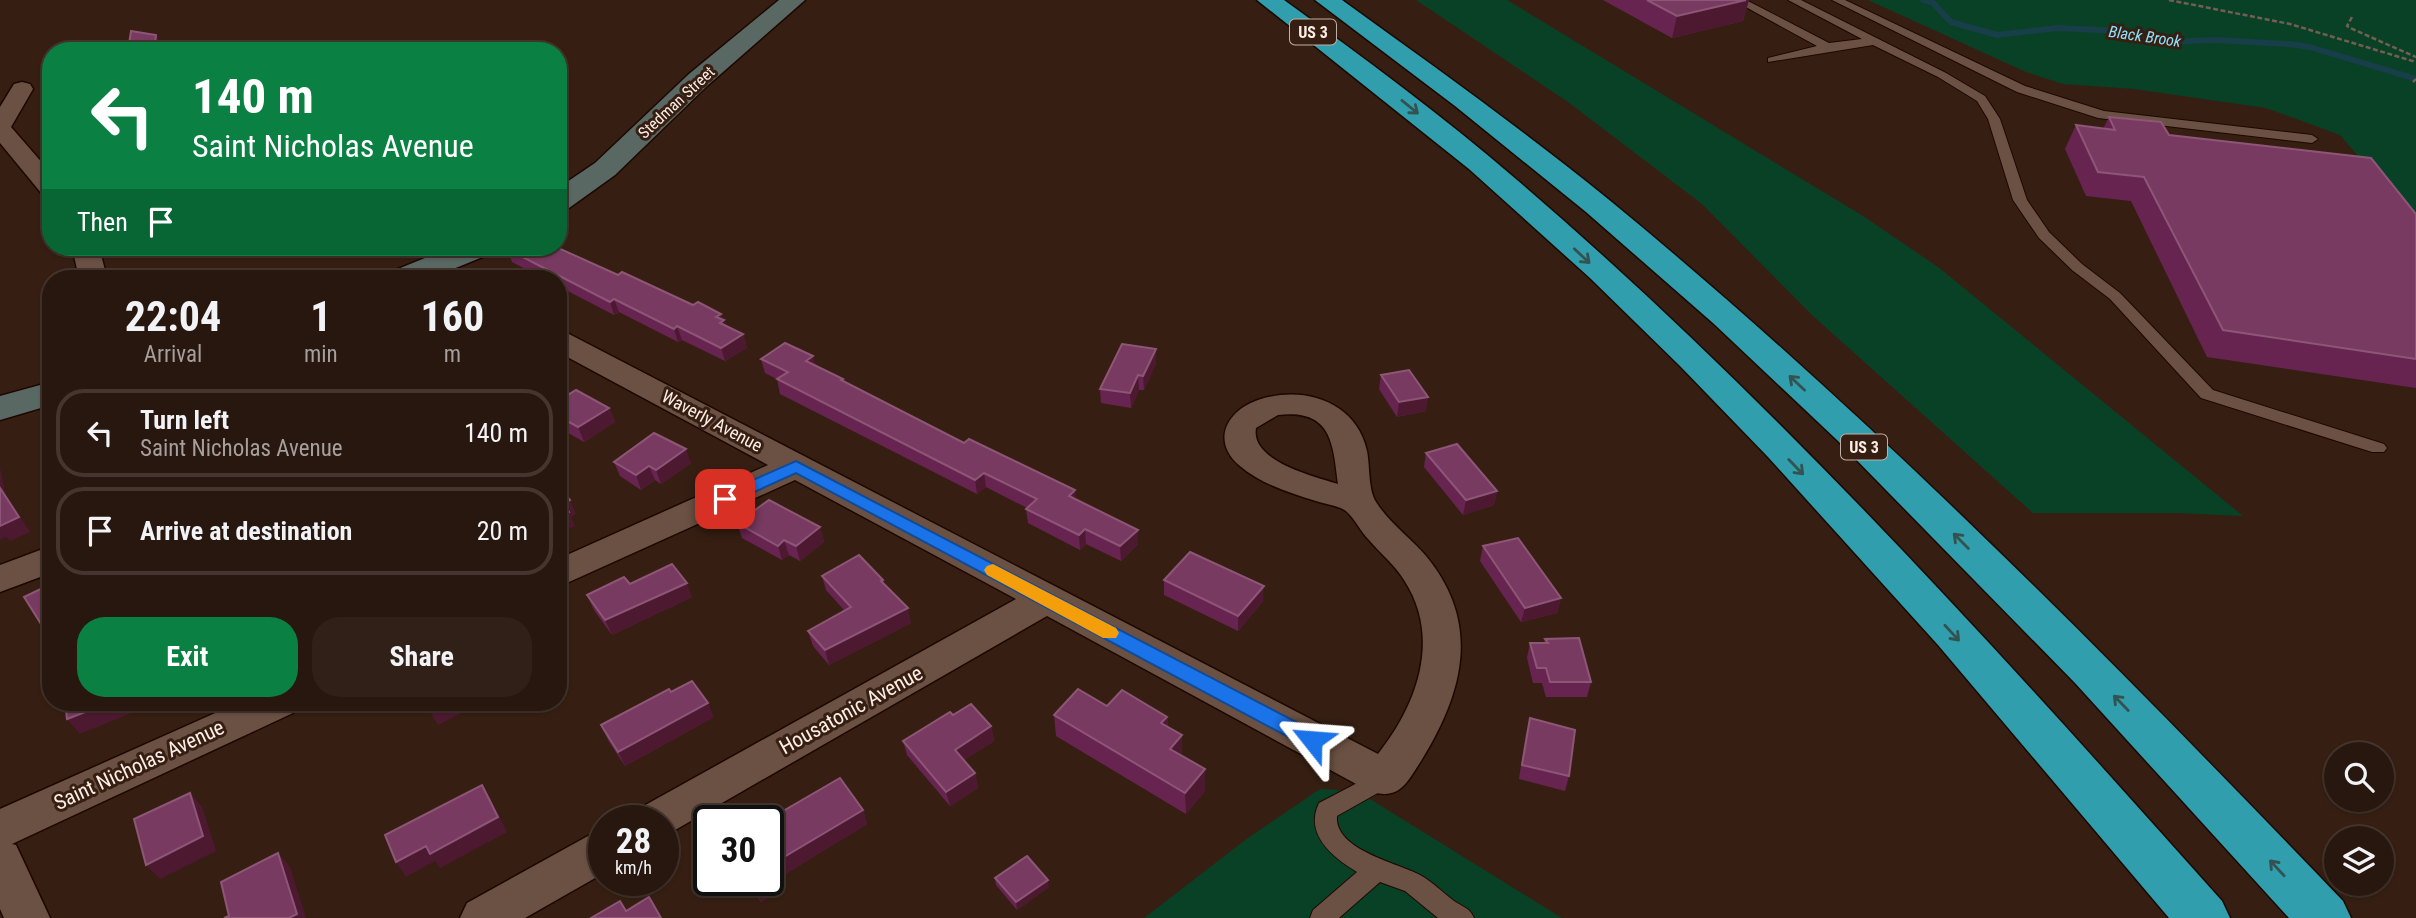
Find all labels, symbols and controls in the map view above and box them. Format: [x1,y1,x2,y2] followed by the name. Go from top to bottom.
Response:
[1290,20,1336,44] road number: US 3
[2108,22,2183,51] water label: Black Brook
[634,62,719,142] street label: Stedman Street
[192,68,314,125] text: 140 m
[77,70,168,161] icon: left
[1401,99,1419,114] one-way arrow
[192,127,474,165] text: Saint Nicholas Avenue
[142,203,180,241] icon: arrive
[77,207,128,237] text: Then
[1573,247,1590,264] one-way arrow
[125,292,221,341] text: 22:04
[310,292,331,341] text: 1
[420,292,484,341] text: 160
[144,341,202,368] text: Arrival
[304,341,338,368] text: min
[444,341,461,368] text: m
[1789,375,1806,392] one-way arrow
[658,385,766,456] street label: Waverly Avenue
[140,405,229,435] text: Turn left
[81,414,119,452] icon: left
[464,418,528,448] text: 140 m
[1841,434,1887,460] road number: US 3
[140,435,343,462] text: Saint Nicholas Avenue
[1788,458,1805,475] one-way arrow
[695,469,755,529] pin
[706,480,744,518] icon: arrive
[81,512,119,550] icon: arrive
[140,516,352,546] text: Arrive at destination
[477,516,528,546] text: 20 m
[1953,532,1970,549] one-way arrow
[77,617,298,697] button: Exit
[312,617,532,697] button: Share
[1944,624,1960,642] one-way arrow
[775,661,927,759] street label: Housatonic Avenue
[2113,695,2130,712] one-way arrow
[1275,703,1349,777] position arrow
[50,715,228,815] street label: Saint Nicholas Avenue
[2324,742,2394,896] map controls
[2324,742,2394,812] button: search
[693,805,784,896] speed limit sign: 30
[616,821,651,862] text: 28
[2324,826,2394,896] button: layers
[615,857,652,878] text: km/h
[2269,860,2286,877] one-way arrow

